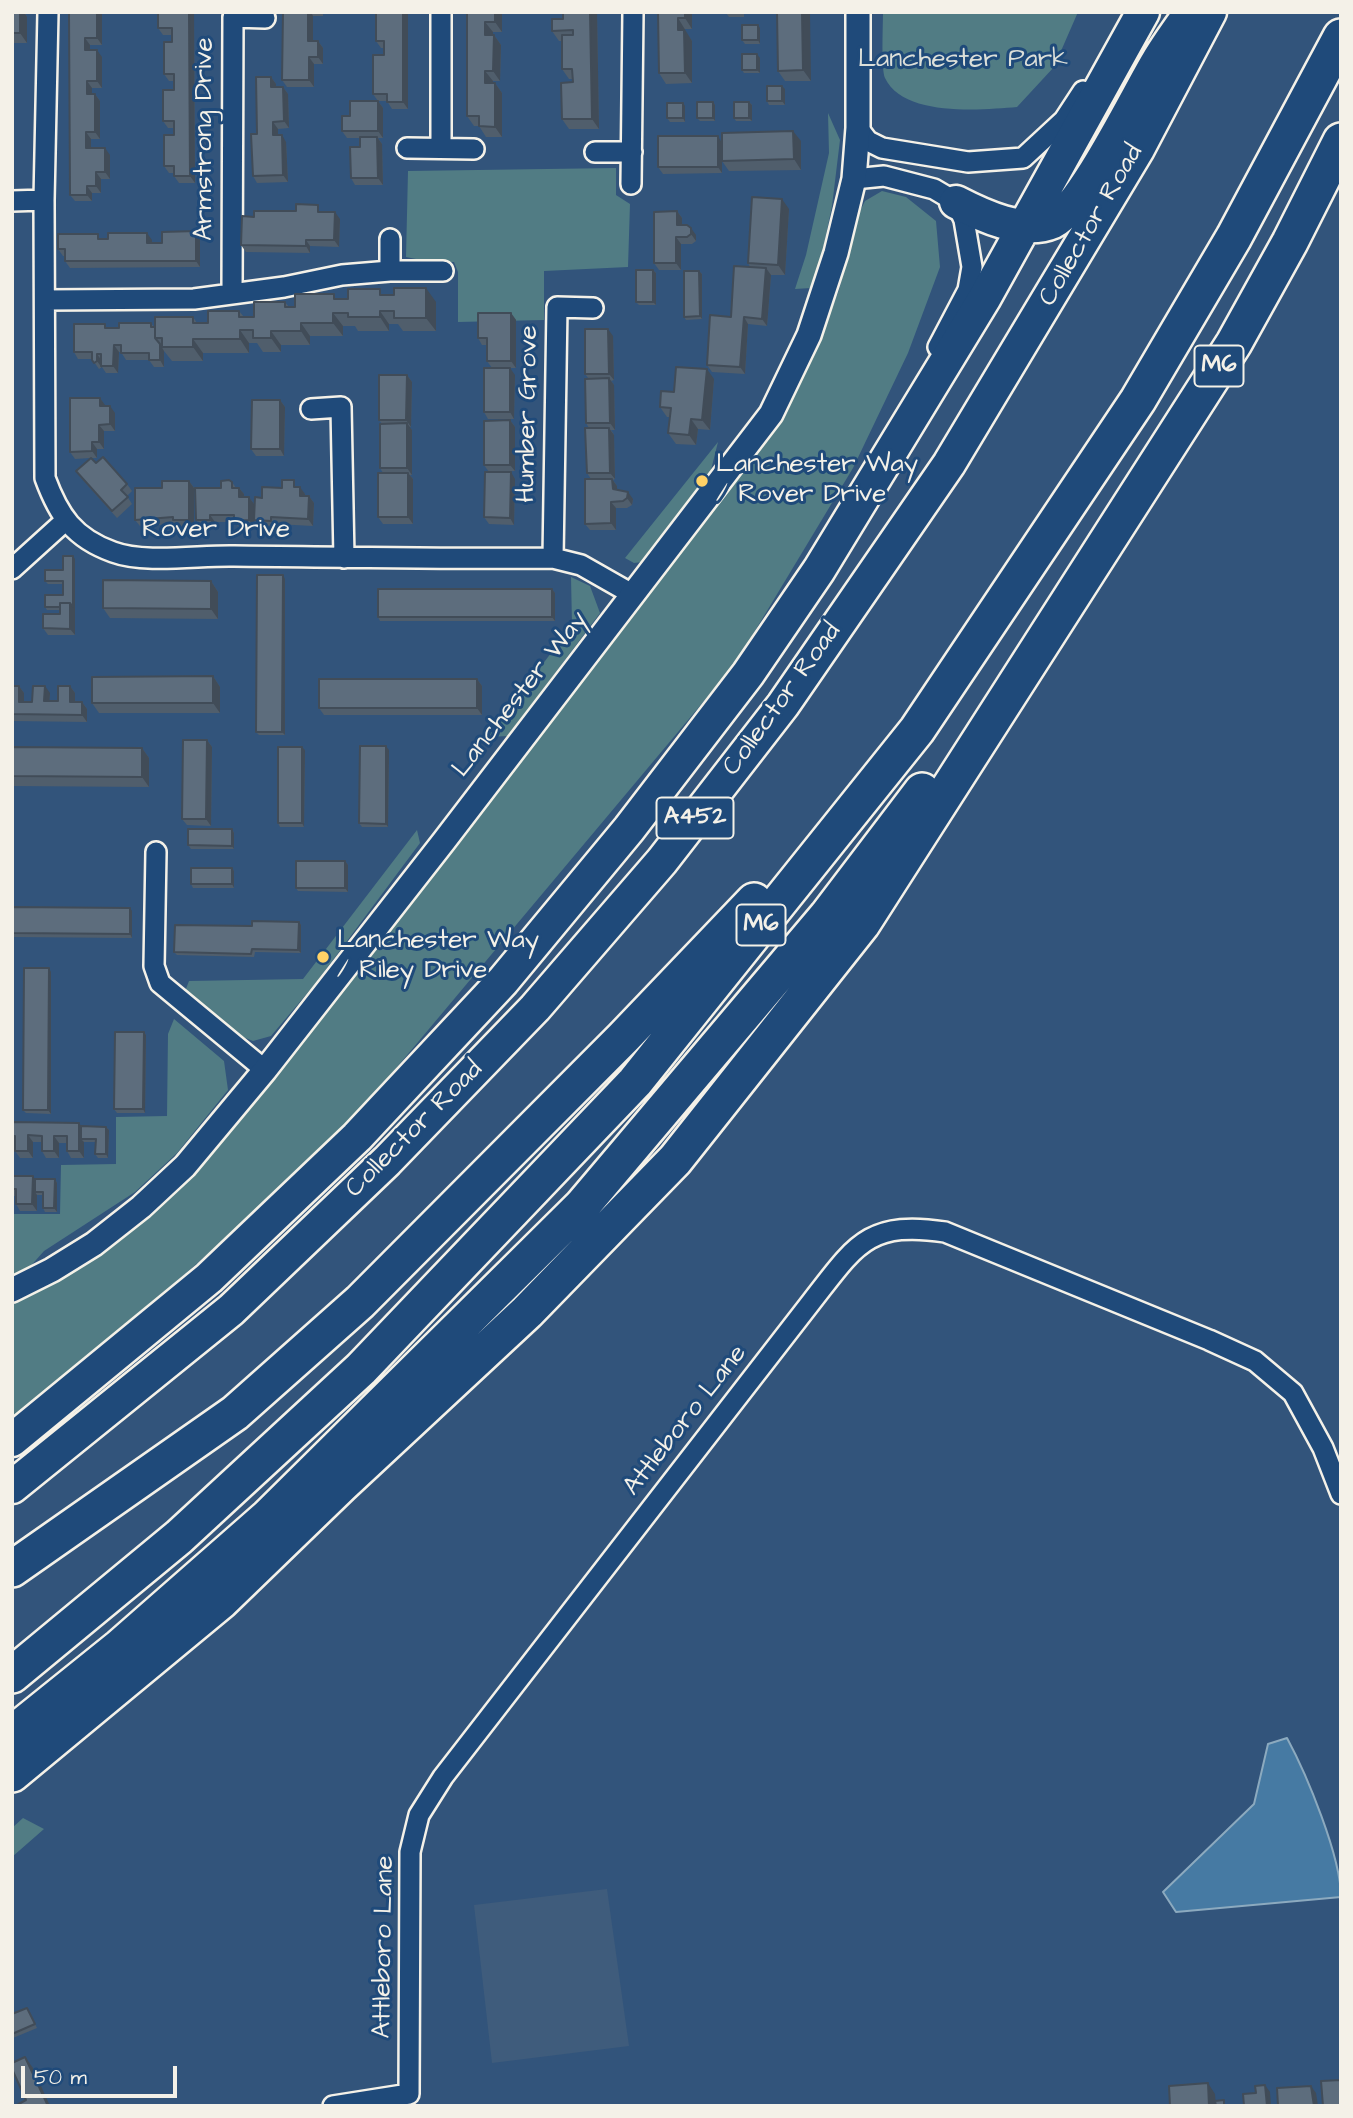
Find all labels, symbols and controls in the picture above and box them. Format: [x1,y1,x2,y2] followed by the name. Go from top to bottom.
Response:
[190,37,222,241] street label: Armstrong Drive
[858,45,1068,77] park label: Lanchester Park
[1033,140,1151,312] street label: Collector Road
[512,325,546,503] street label: Humber Grove
[1194,346,1244,386] road number: M6
[716,450,918,512] place label: Lanchester Way / Rover Drive
[694,473,710,489] marker: Lanchester Way / Rover Drive
[142,515,290,547] street label: Rover Drive
[447,606,595,784] street label: Lanchester Way
[717,617,849,783] street label: Collector Road
[656,798,734,838] road number: A452
[736,904,786,945] road number: M6
[337,926,539,988] place label: Lanchester Way / Riley Drive
[315,949,331,965] marker: Lanchester Way / Riley Drive
[340,1055,490,1205] street label: Collector Road
[617,1339,755,1503] street label: Attleboro Lane
[368,1855,402,2039] street label: Attleboro Lane
[24,2052,180,2096] scale bar
[34,2063,87,2092] text: 50 m

